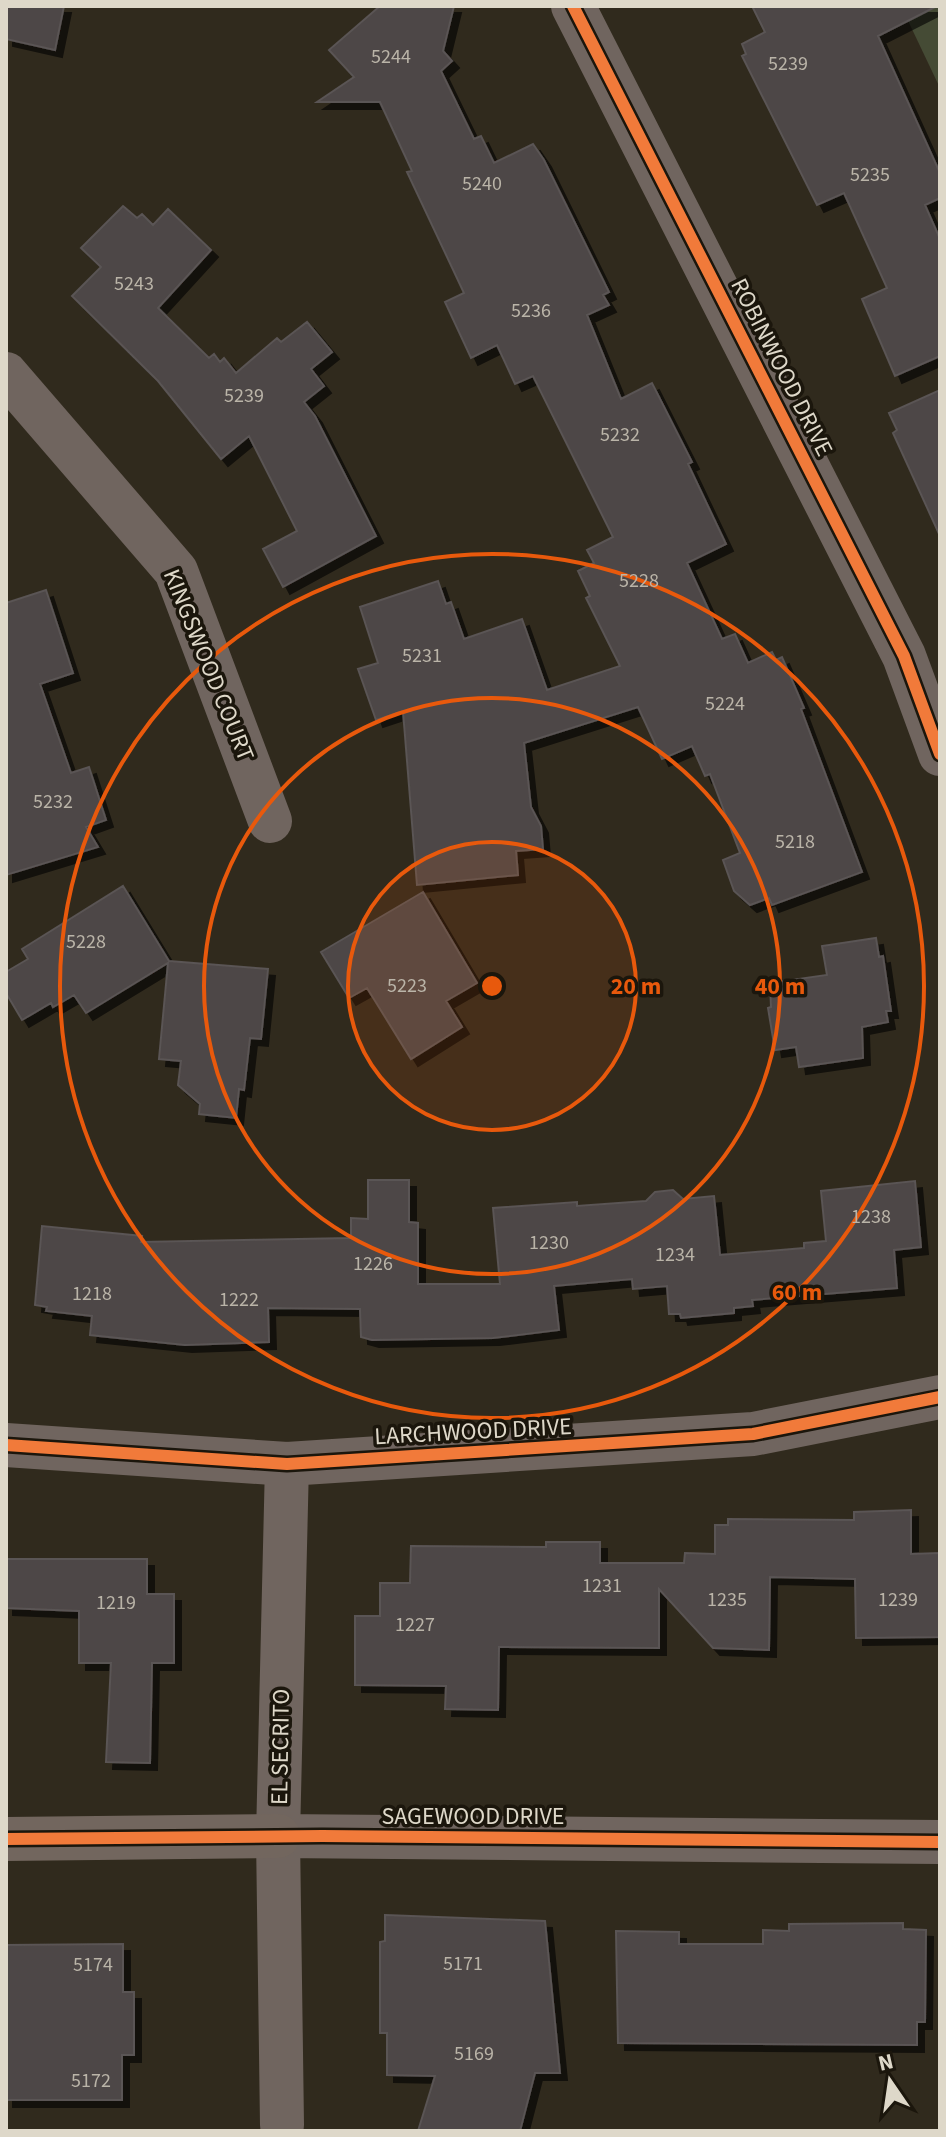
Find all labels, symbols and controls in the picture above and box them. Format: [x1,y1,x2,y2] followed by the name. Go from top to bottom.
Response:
[371,43,411,71] house number: 5244
[768,50,808,78] house number: 5239
[850,161,890,189] house number: 5235
[462,170,502,198] house number: 5240
[114,270,154,298] house number: 5243
[722,272,842,462] street label: ROBINWOOD DRIVE
[511,297,551,325] house number: 5236
[224,382,264,410] house number: 5239
[600,421,640,449] house number: 5232
[154,564,263,766] street label: KINGSWOOD COURT
[619,567,659,595] house number: 5228
[402,642,442,670] house number: 5231
[705,690,745,718] house number: 5224
[33,788,73,816] house number: 5232
[775,828,815,856] house number: 5218
[66,928,106,956] house number: 5228
[611,969,661,1004] text: 20 m
[755,969,805,1004] text: 40 m
[387,972,427,1000] house number: 5223
[478,972,506,1000] centre of rings
[851,1203,891,1231] house number: 1238
[529,1229,569,1257] house number: 1230
[655,1241,695,1269] house number: 1234
[353,1250,393,1278] house number: 1226
[772,1275,822,1310] text: 60 m
[72,1280,112,1308] house number: 1218
[219,1286,259,1314] house number: 1222
[373,1409,573,1454] street label: LARCHWOOD DRIVE
[582,1572,622,1600] house number: 1231
[707,1586,747,1614] house number: 1235
[878,1586,918,1614] house number: 1239
[96,1589,136,1617] house number: 1219
[395,1611,435,1639] house number: 1227
[262,1688,299,1806] street label: EL SECRITO
[382,1799,564,1834] street label: SAGEWOOD DRIVE
[443,1950,483,1978] house number: 5171
[73,1951,113,1979] house number: 5174
[454,2040,494,2068] house number: 5169
[850,2041,930,2121] north arrow
[875,2045,896,2080] text: N
[71,2067,111,2095] house number: 5172

